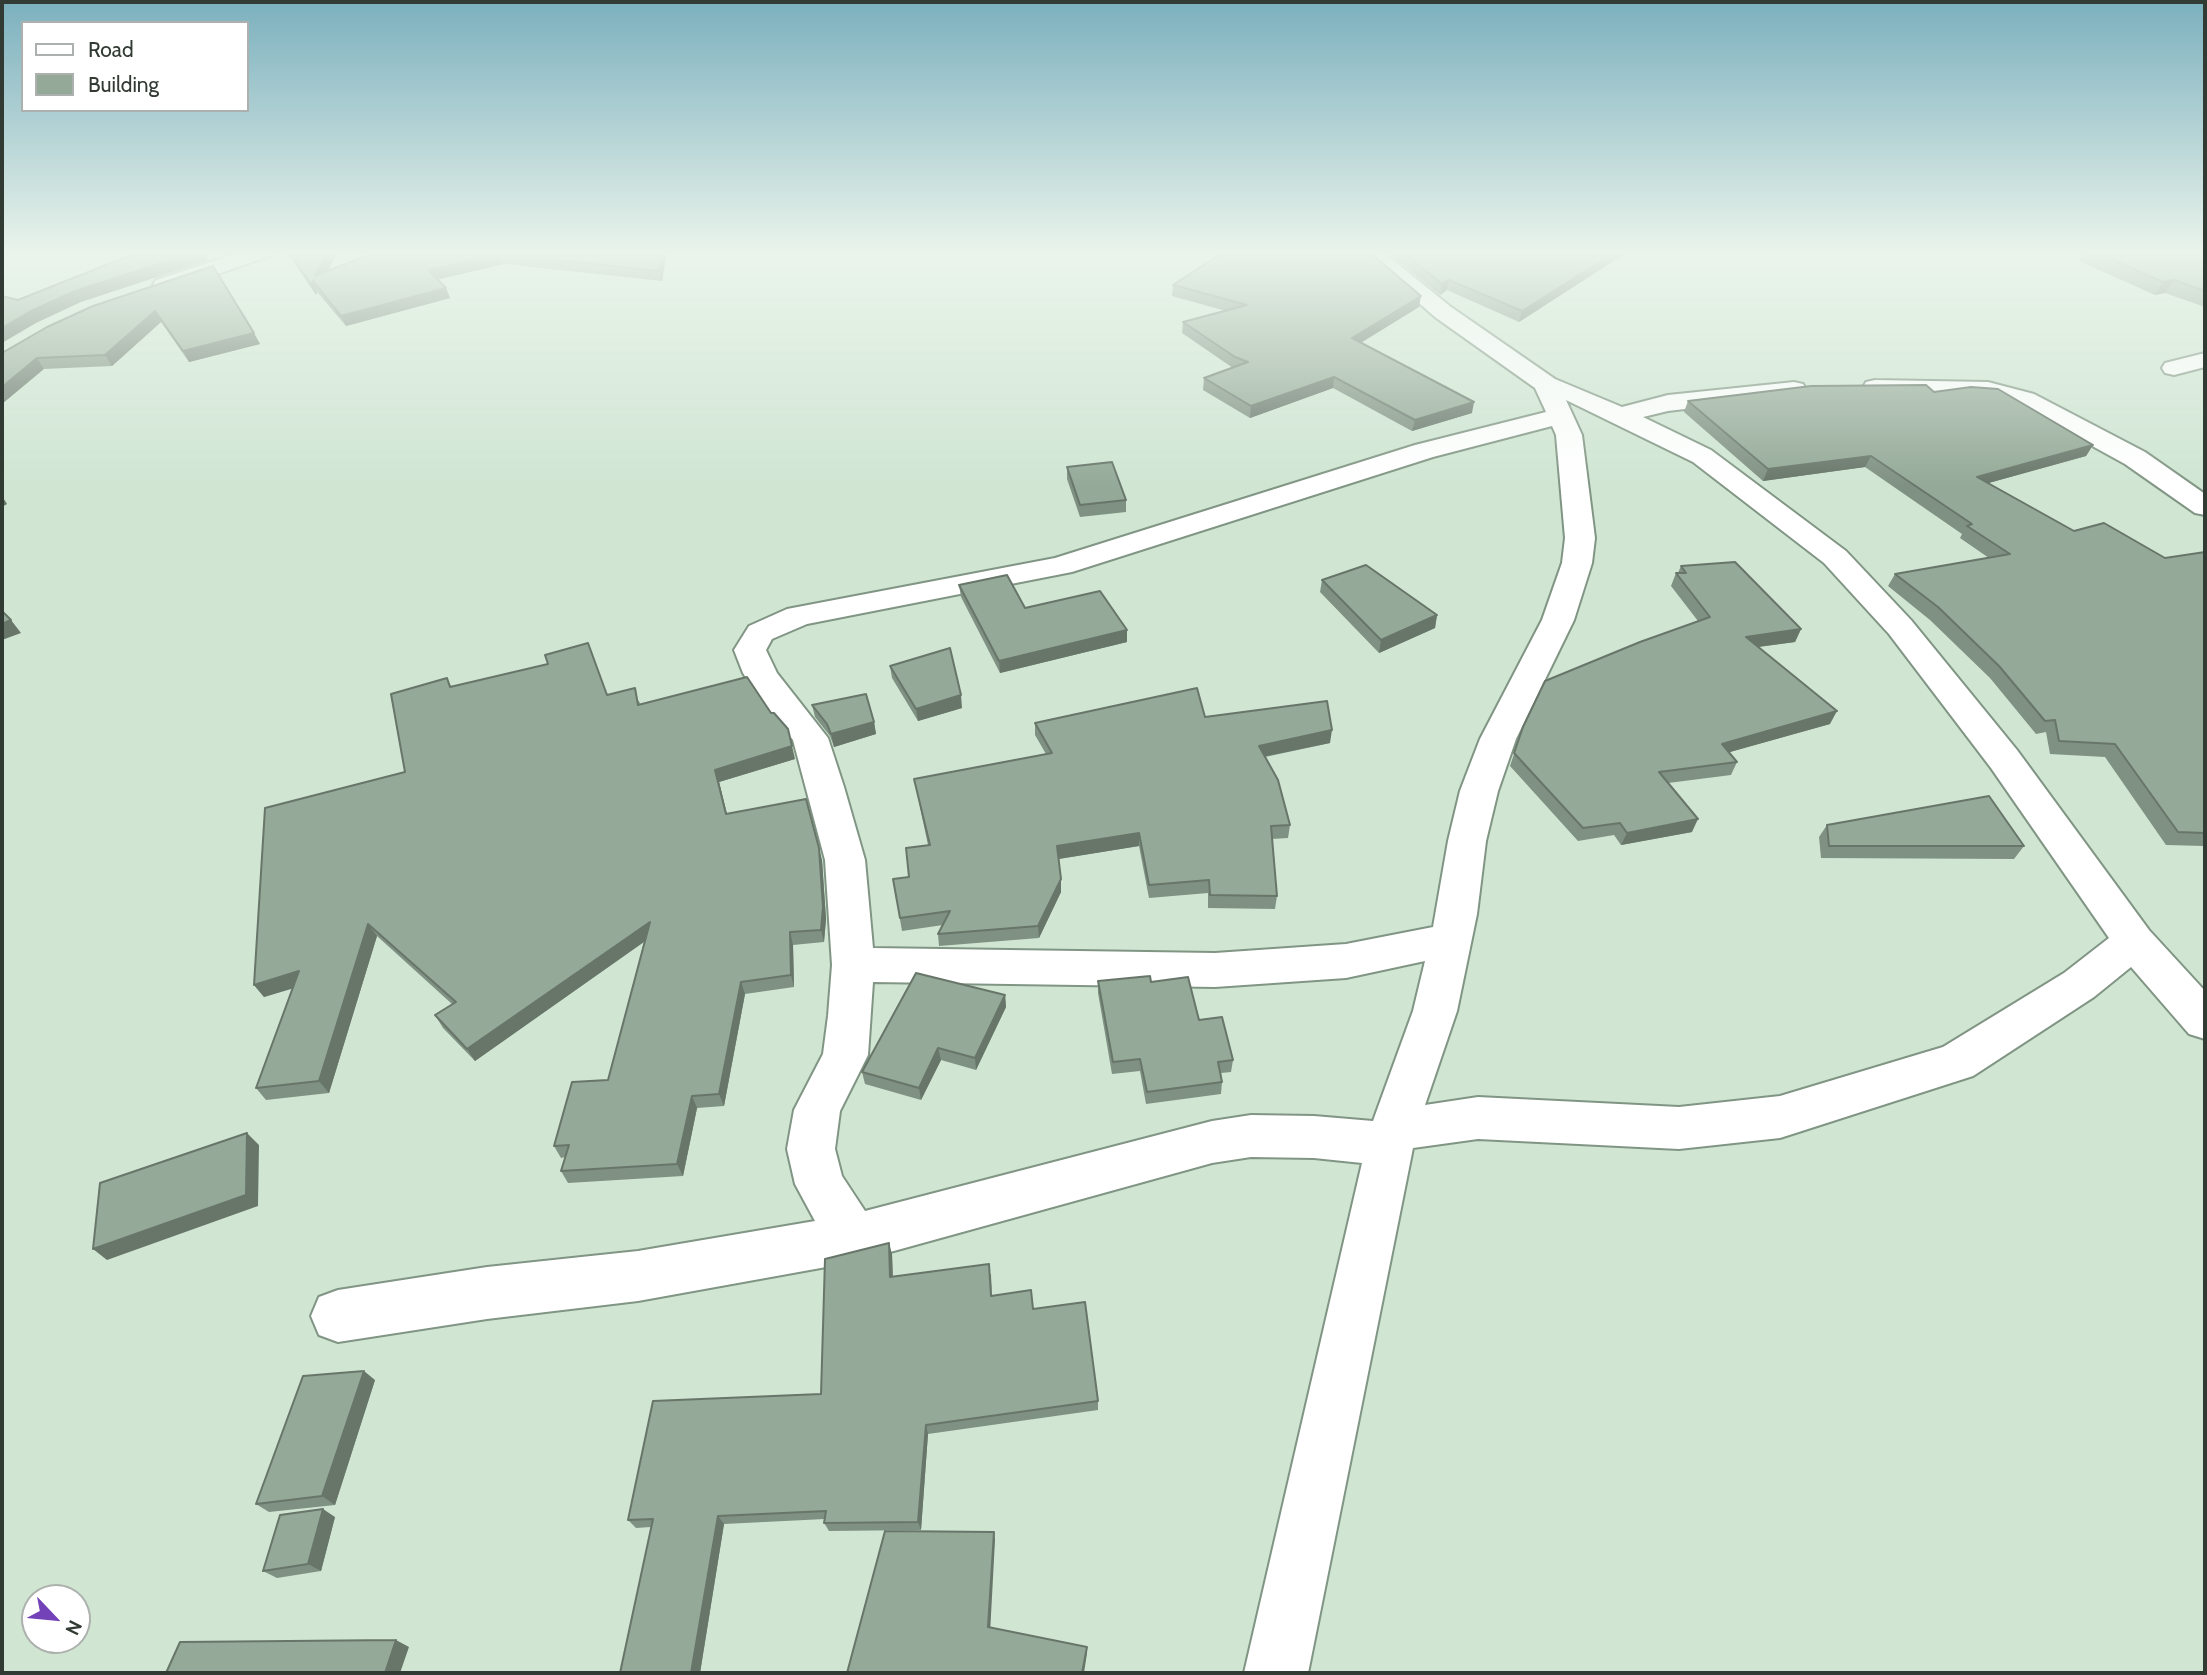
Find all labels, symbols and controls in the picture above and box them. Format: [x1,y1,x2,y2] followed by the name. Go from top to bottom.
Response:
[21,21,248,112] legend
[88,37,134,62] text: Road
[88,72,159,97] text: Building
[21,1584,91,1654] north arrow
[60,1616,87,1639] text: N

